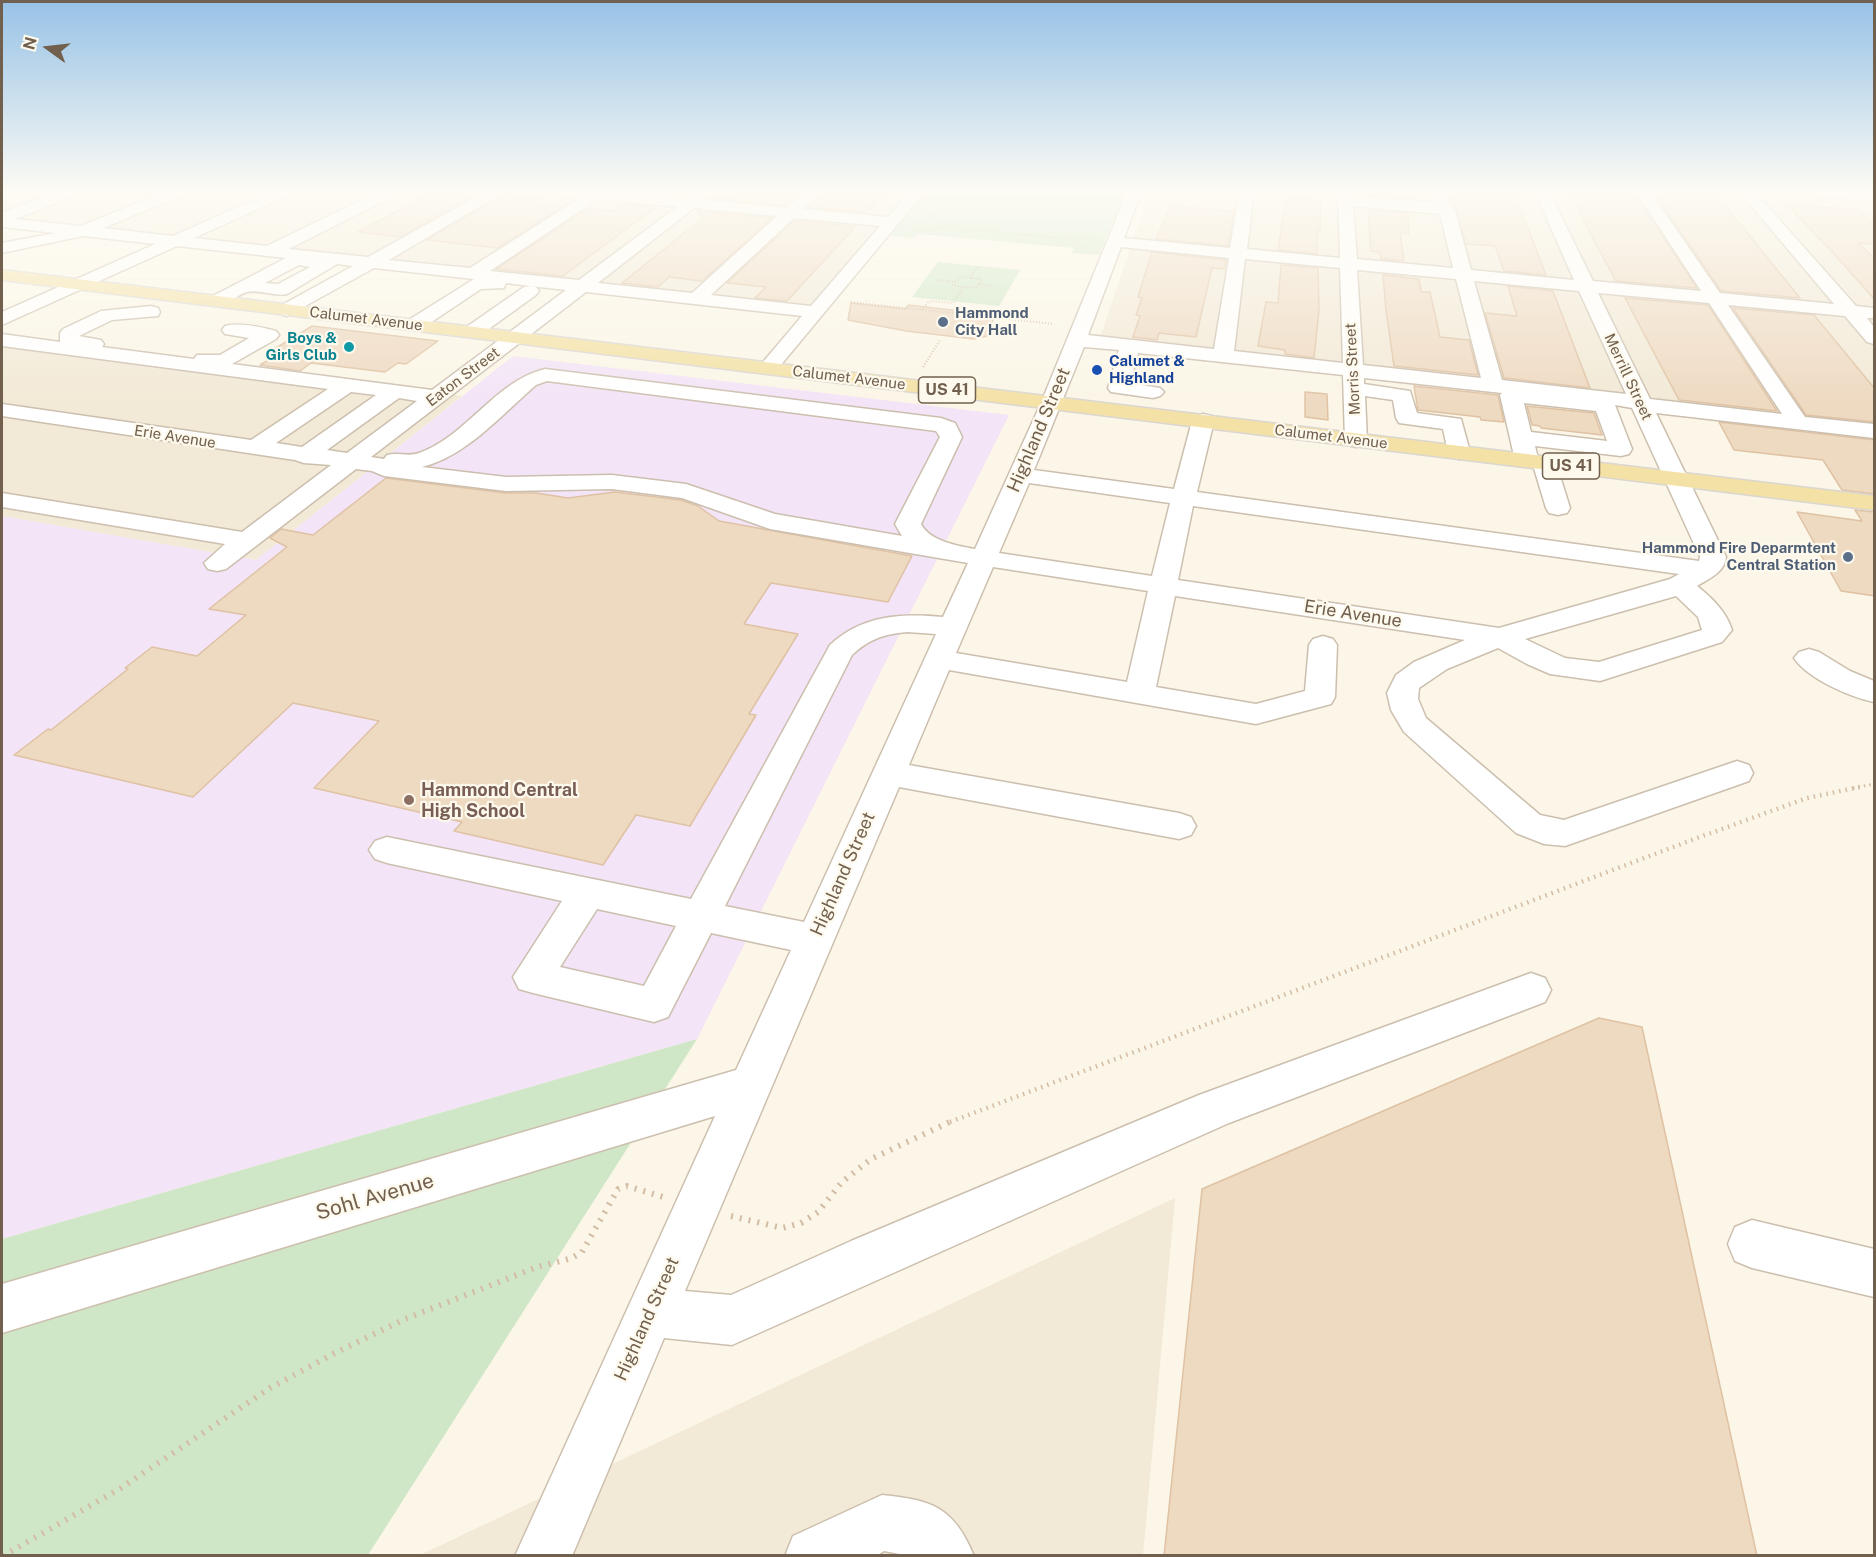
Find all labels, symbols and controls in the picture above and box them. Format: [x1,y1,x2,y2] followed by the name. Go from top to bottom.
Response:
[18,18,78,78] north arrow
[19,35,41,52] text: N
[308,303,424,335] street label: Calumet Avenue
[955,304,1029,339] place label: Hammond City Hall
[936,315,950,329] marker: Hammond City Hall
[1342,323,1364,415] street label: Morris Street
[266,329,337,364] place label: Boys & Girls Club
[1600,331,1656,423] street label: Merrill Street
[342,340,356,354] marker: Boys & Girls Club
[423,344,503,410] street label: Eaton Street
[1109,352,1185,387] place label: Calumet & Highland
[791,362,907,394] street label: Calumet Avenue
[1090,363,1104,377] marker: Calumet & Highland
[1003,364,1075,496] street label: Highland Street
[918,377,976,403] road number: US 41
[1273,421,1389,453] street label: Calumet Avenue
[133,422,217,452] street label: Erie Avenue
[1542,453,1600,479] road number: US 41
[1642,539,1836,574] place label: Hammond Fire Deparmtent Central Station
[1841,550,1855,564] marker: Hammond Fire Deparmtent Central Station
[1303,596,1403,632] street label: Erie Avenue
[421,779,578,822] place label: Hammond Central High School
[402,793,416,807] marker: Hammond Central High School
[806,809,880,939] street label: Highland Street
[313,1168,437,1226] street label: Sohl Avenue
[610,1254,684,1384] street label: Highland Street

